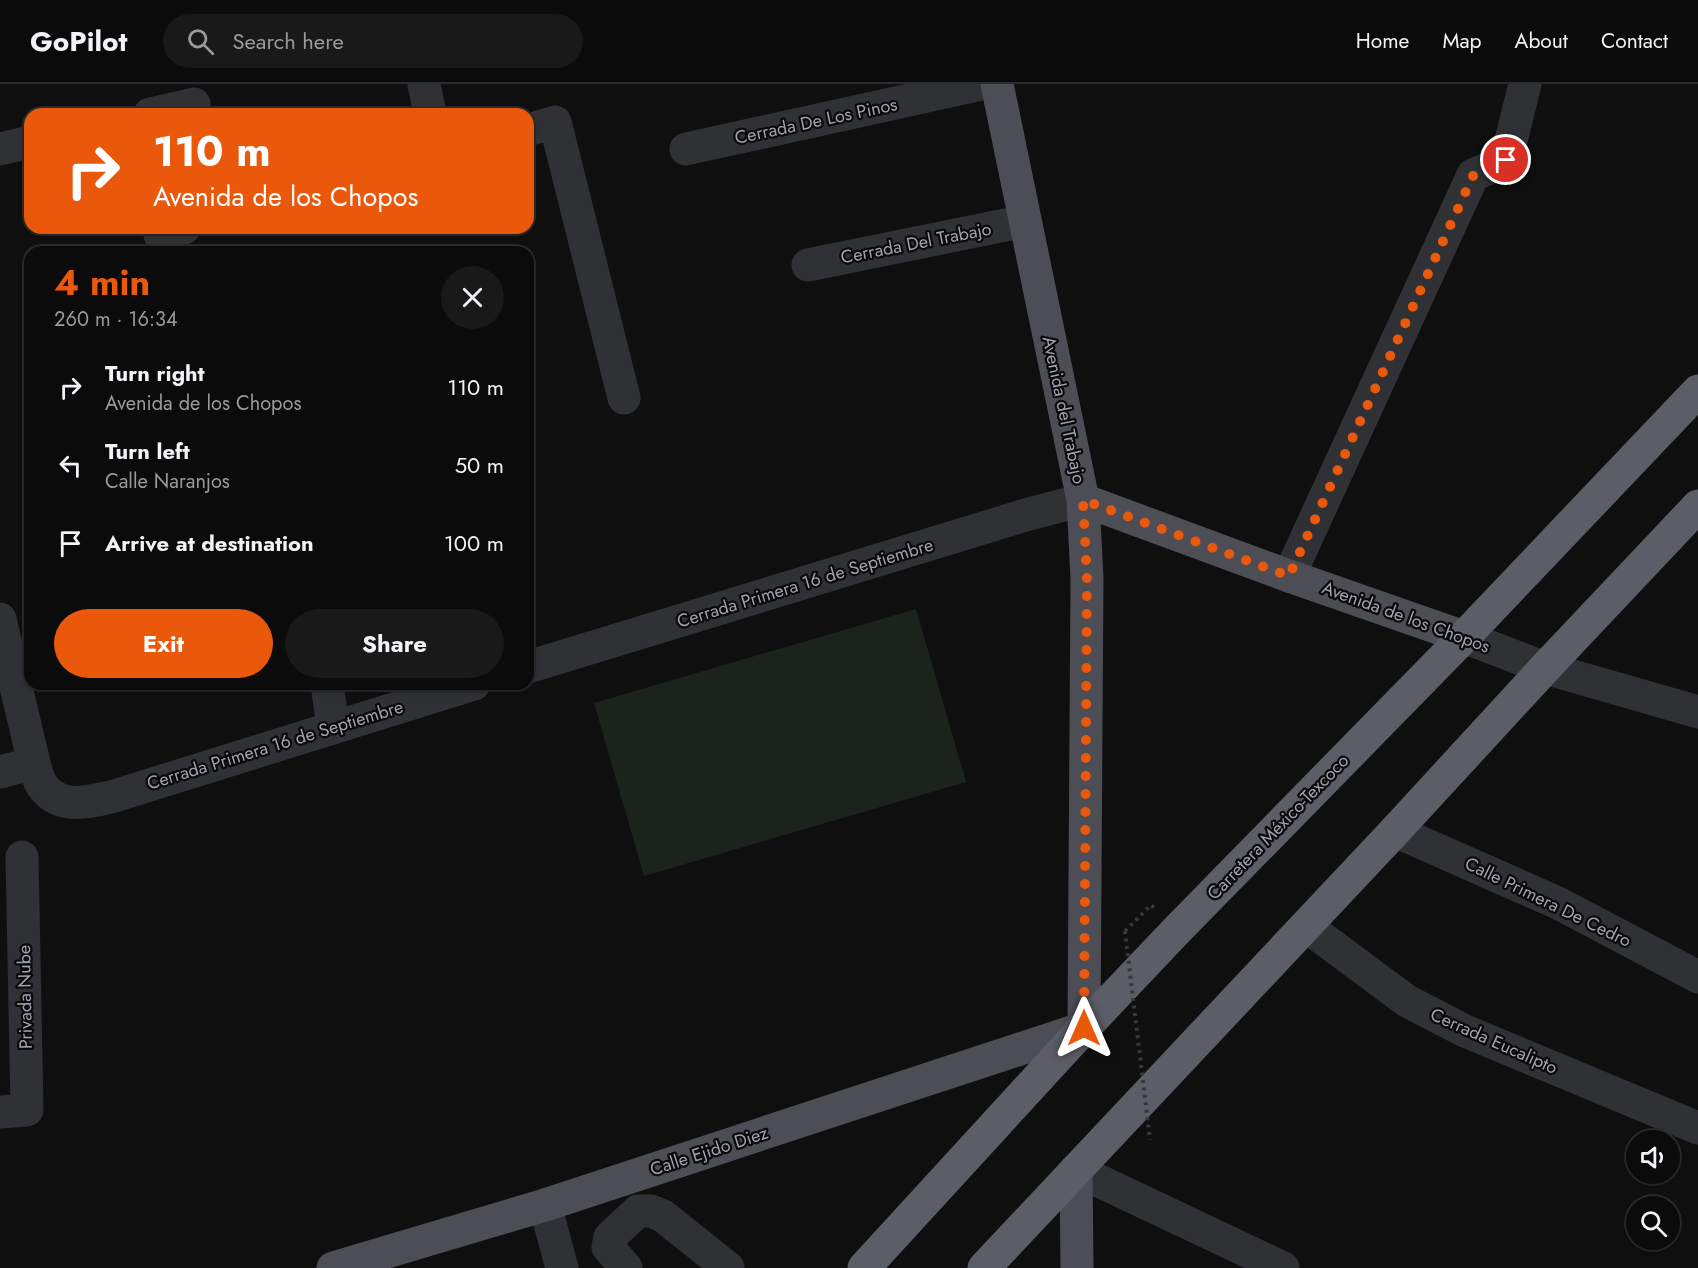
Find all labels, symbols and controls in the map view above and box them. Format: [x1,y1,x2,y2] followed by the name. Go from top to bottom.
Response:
[163,14,583,68] search box
[30,21,127,62] text: GoPilot
[184,25,217,58] icon: search
[232,25,344,57] text: Search here
[1356,26,1409,56] text: Home
[1442,26,1482,56] text: Map
[1515,26,1568,56] text: About
[1601,26,1668,56] text: Contact
[732,91,900,151] street label: Cerrada De Los Pinos
[153,121,271,182] text: 110 m
[54,132,132,210] icon: right
[1480,134,1531,185] pin
[1489,143,1522,176] icon: arrive
[153,177,418,216] text: Avenida de los Chopos
[838,216,994,270] street label: Cerrada Del Trabajo
[54,256,150,308] text: 4 min
[441,266,504,329] button: close
[54,305,178,334] text: 260 m · 16:34
[1036,334,1092,486] street label: Avenida del Trabajo
[105,357,205,389] text: Turn right
[54,371,87,404] icon: right
[447,371,504,403] text: 110 m
[105,389,302,418] text: Avenida de los Chopos
[105,435,190,467] text: Turn left
[54,449,87,482] icon: left
[455,449,504,481] text: 50 m
[105,467,230,496] text: Calle Naranjos
[54,527,87,560] icon: arrive
[105,527,314,559] text: Arrive at destination
[444,527,504,559] text: 100 m
[674,532,936,634] street label: Cerrada Primera 16 de Septiembre
[1318,575,1494,659] street label: Avenida de los Chopos
[54,609,273,678] button: Exit
[285,609,504,678] button: Share
[144,694,406,796] street label: Cerrada Primera 16 de Septiembre
[1201,748,1355,906] street label: Carretera México-Texcoco
[1460,850,1636,954] street label: Calle Primera De Cedro
[11,945,39,1049] street label: Privada Nube
[1052,996,1116,1060] position arrow
[1426,1001,1562,1081] street label: Cerrada Eucalipto
[647,1119,772,1182] street label: Calle Ejido Diez
[1626,1130,1680,1250] map controls
[1626,1130,1680,1184] button: sound
[1626,1196,1680,1250] button: search

